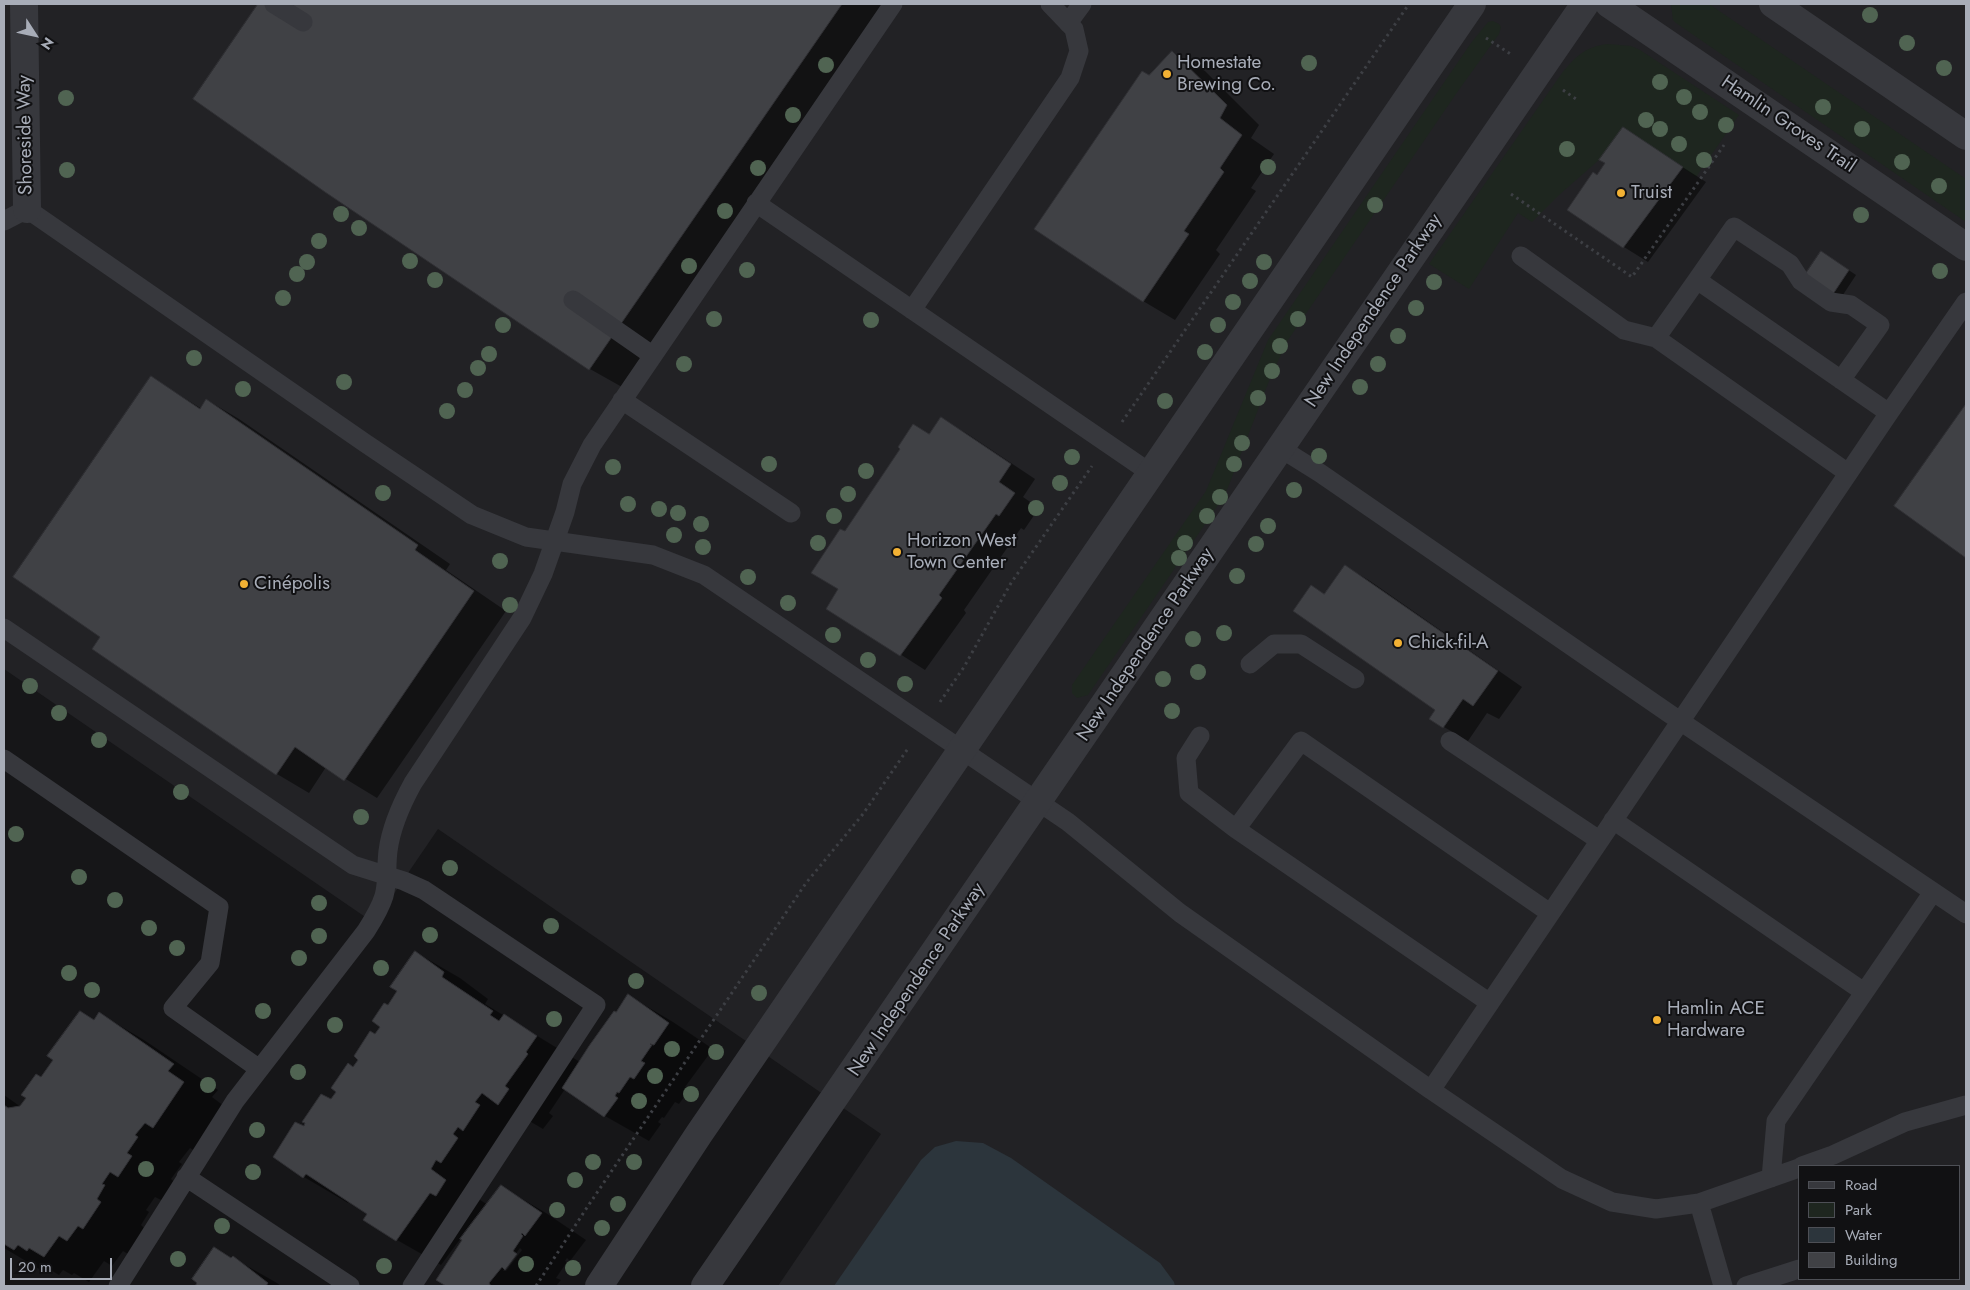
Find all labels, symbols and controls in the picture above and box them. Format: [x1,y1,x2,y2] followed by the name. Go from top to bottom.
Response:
[10,10,60,60] north arrow
[36,33,59,54] text: N
[1177,52,1276,96] place label: Homestate Brewing Co.
[1161,68,1173,80] marker: Homestate Brewing Co.
[1717,72,1859,178] street label: Hamlin Groves Trail
[14,75,38,195] street label: Shoreside Way
[1631,182,1672,204] place label: Truist
[1615,187,1627,199] marker: Truist
[1301,210,1447,412] street label: New Independence Parkway
[907,530,1016,574] place label: Horizon West Town Center
[1073,544,1219,746] street label: New Independence Parkway
[891,546,903,558] marker: Horizon West Town Center
[254,573,330,595] place label: Cinépolis
[238,578,250,590] marker: Cinépolis
[1408,632,1489,654] place label: Chick-fil-A
[1392,637,1404,649] marker: Chick-fil-A
[844,879,990,1081] street label: New Independence Parkway
[1667,998,1765,1042] place label: Hamlin ACE Hardware
[1651,1014,1663,1026] marker: Hamlin ACE Hardware
[1798,1165,1960,1280] legend
[1845,1174,1877,1196] text: Road
[1845,1199,1872,1221] text: Park
[1845,1224,1882,1246] text: Water
[12,1248,115,1280] scale bar
[1845,1249,1897,1271] text: Building
[18,1256,52,1278] text: 20 m

